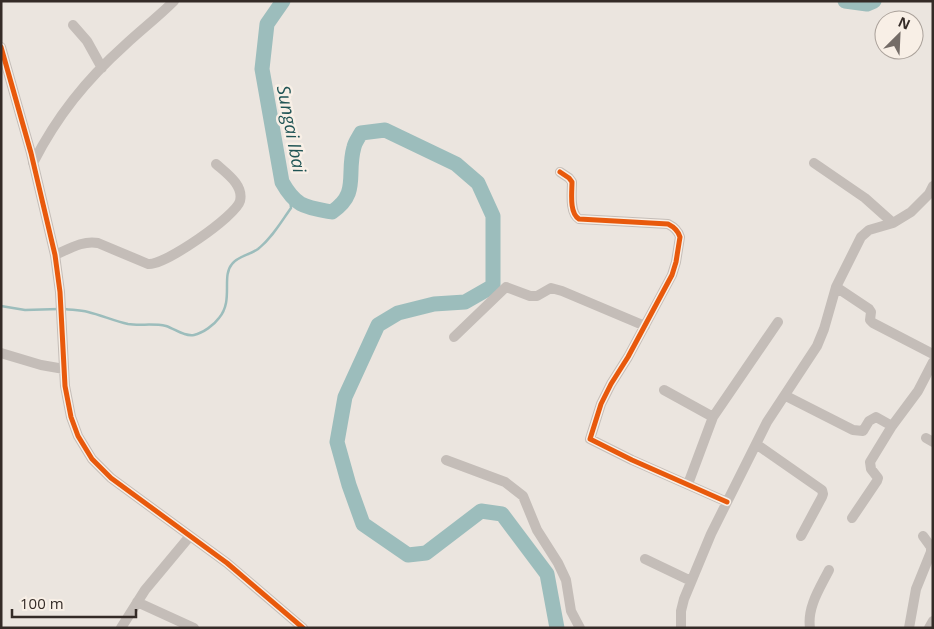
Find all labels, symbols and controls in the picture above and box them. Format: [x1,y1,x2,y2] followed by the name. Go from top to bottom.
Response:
[874,10,924,60] north arrow
[895,12,914,34] text: N
[272,83,312,175] water label: Sungai Ibai
[12,586,136,618] scale bar
[20,593,64,613] text: 100 m

